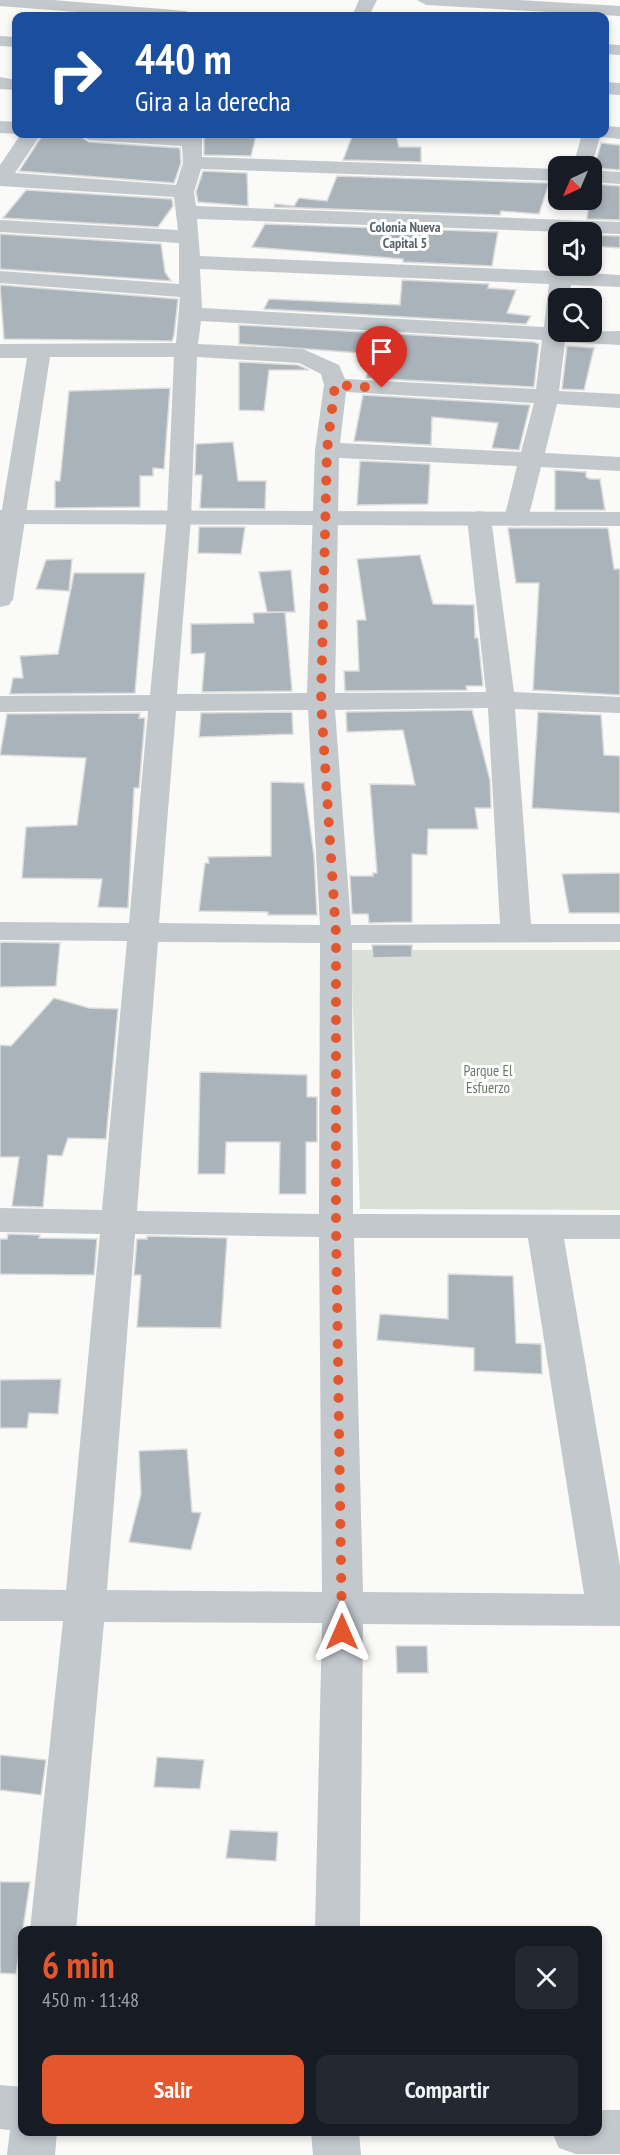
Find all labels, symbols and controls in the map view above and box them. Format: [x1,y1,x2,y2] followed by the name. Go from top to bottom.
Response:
[135,31,232,86] text: 440 m
[36,36,114,114] icon: right
[135,84,291,118] text: Gira a la derecha
[548,156,602,210] north arrow
[548,156,602,342] map controls
[370,218,441,252] district label: Colonia Nueva Capital 5
[548,222,602,276] button: sound
[548,288,602,342] button: search
[356,326,407,388] pin
[365,335,398,368] icon: arrive
[464,1061,513,1097] park label: Parque El Esfuerzo
[310,1600,374,1664] position arrow
[42,1941,115,1988] text: 6 min
[515,1946,578,2009] button: close
[42,1987,139,2013] text: 450 m · 11:48
[42,2055,304,2124] button: Salir
[316,2055,578,2124] button: Compartir

